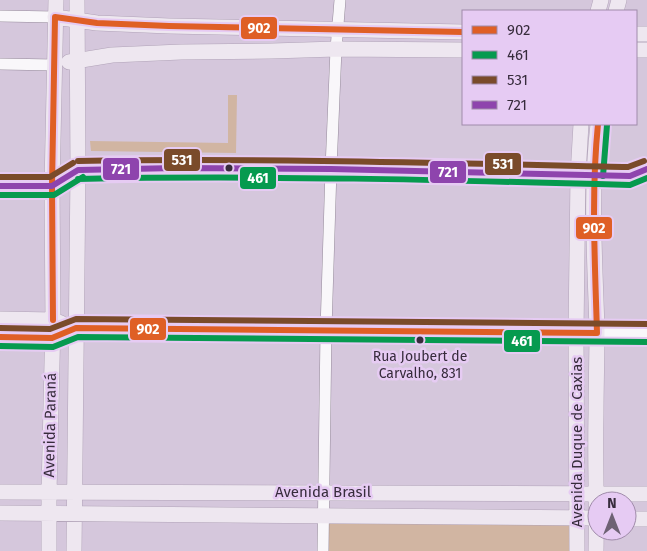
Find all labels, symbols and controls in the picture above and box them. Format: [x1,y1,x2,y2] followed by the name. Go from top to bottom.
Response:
[462,10,637,125] legend
[240,16,278,40] line badge: 902
[247,20,271,37] text: 902
[507,21,531,39] text: 902
[507,46,529,64] text: 461
[507,71,528,89] text: 531
[507,96,527,114] text: 721
[163,148,201,172] line badge: 531
[172,152,192,169] text: 531
[484,152,522,176] line badge: 531
[493,156,513,173] text: 531
[102,157,140,181] line badge: 721
[429,160,467,184] line badge: 721
[111,161,131,178] text: 721
[224,163,234,173] unlabelled marker
[438,164,458,181] text: 721
[239,166,277,190] line badge: 461
[247,170,269,187] text: 461
[575,216,613,240] line badge: 902
[582,220,606,237] text: 902
[129,317,167,341] line badge: 902
[136,321,160,338] text: 902
[503,329,541,353] line badge: 461
[511,333,533,350] text: 461
[415,335,425,345] marker: Rua Joubert de Carvalho, 831
[373,348,467,382] place label: Rua Joubert de Carvalho, 831
[568,357,586,527] street label: Avenida Duque de Caxias
[40,373,60,477] street label: Avenida Paraná
[275,483,372,501] street label: Avenida Brasil
[587,491,637,541] north arrow
[607,495,617,512] text: N

